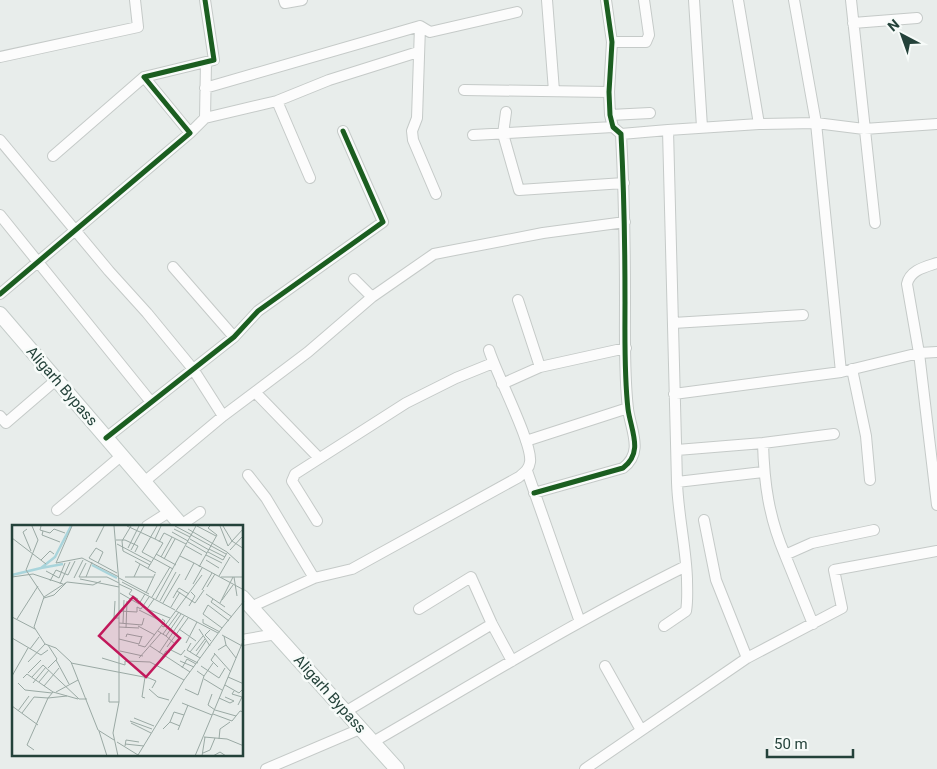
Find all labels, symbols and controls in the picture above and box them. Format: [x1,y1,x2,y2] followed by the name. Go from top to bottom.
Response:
[877,10,927,60] north arrow
[884,16,902,34] text: N
[23,343,101,429] street label: Aligarh Bypass
[12,525,244,756] inset map
[290,651,370,737] street label: Aligarh Bypass
[767,726,853,758] scale bar
[774,735,808,753] text: 50 m

